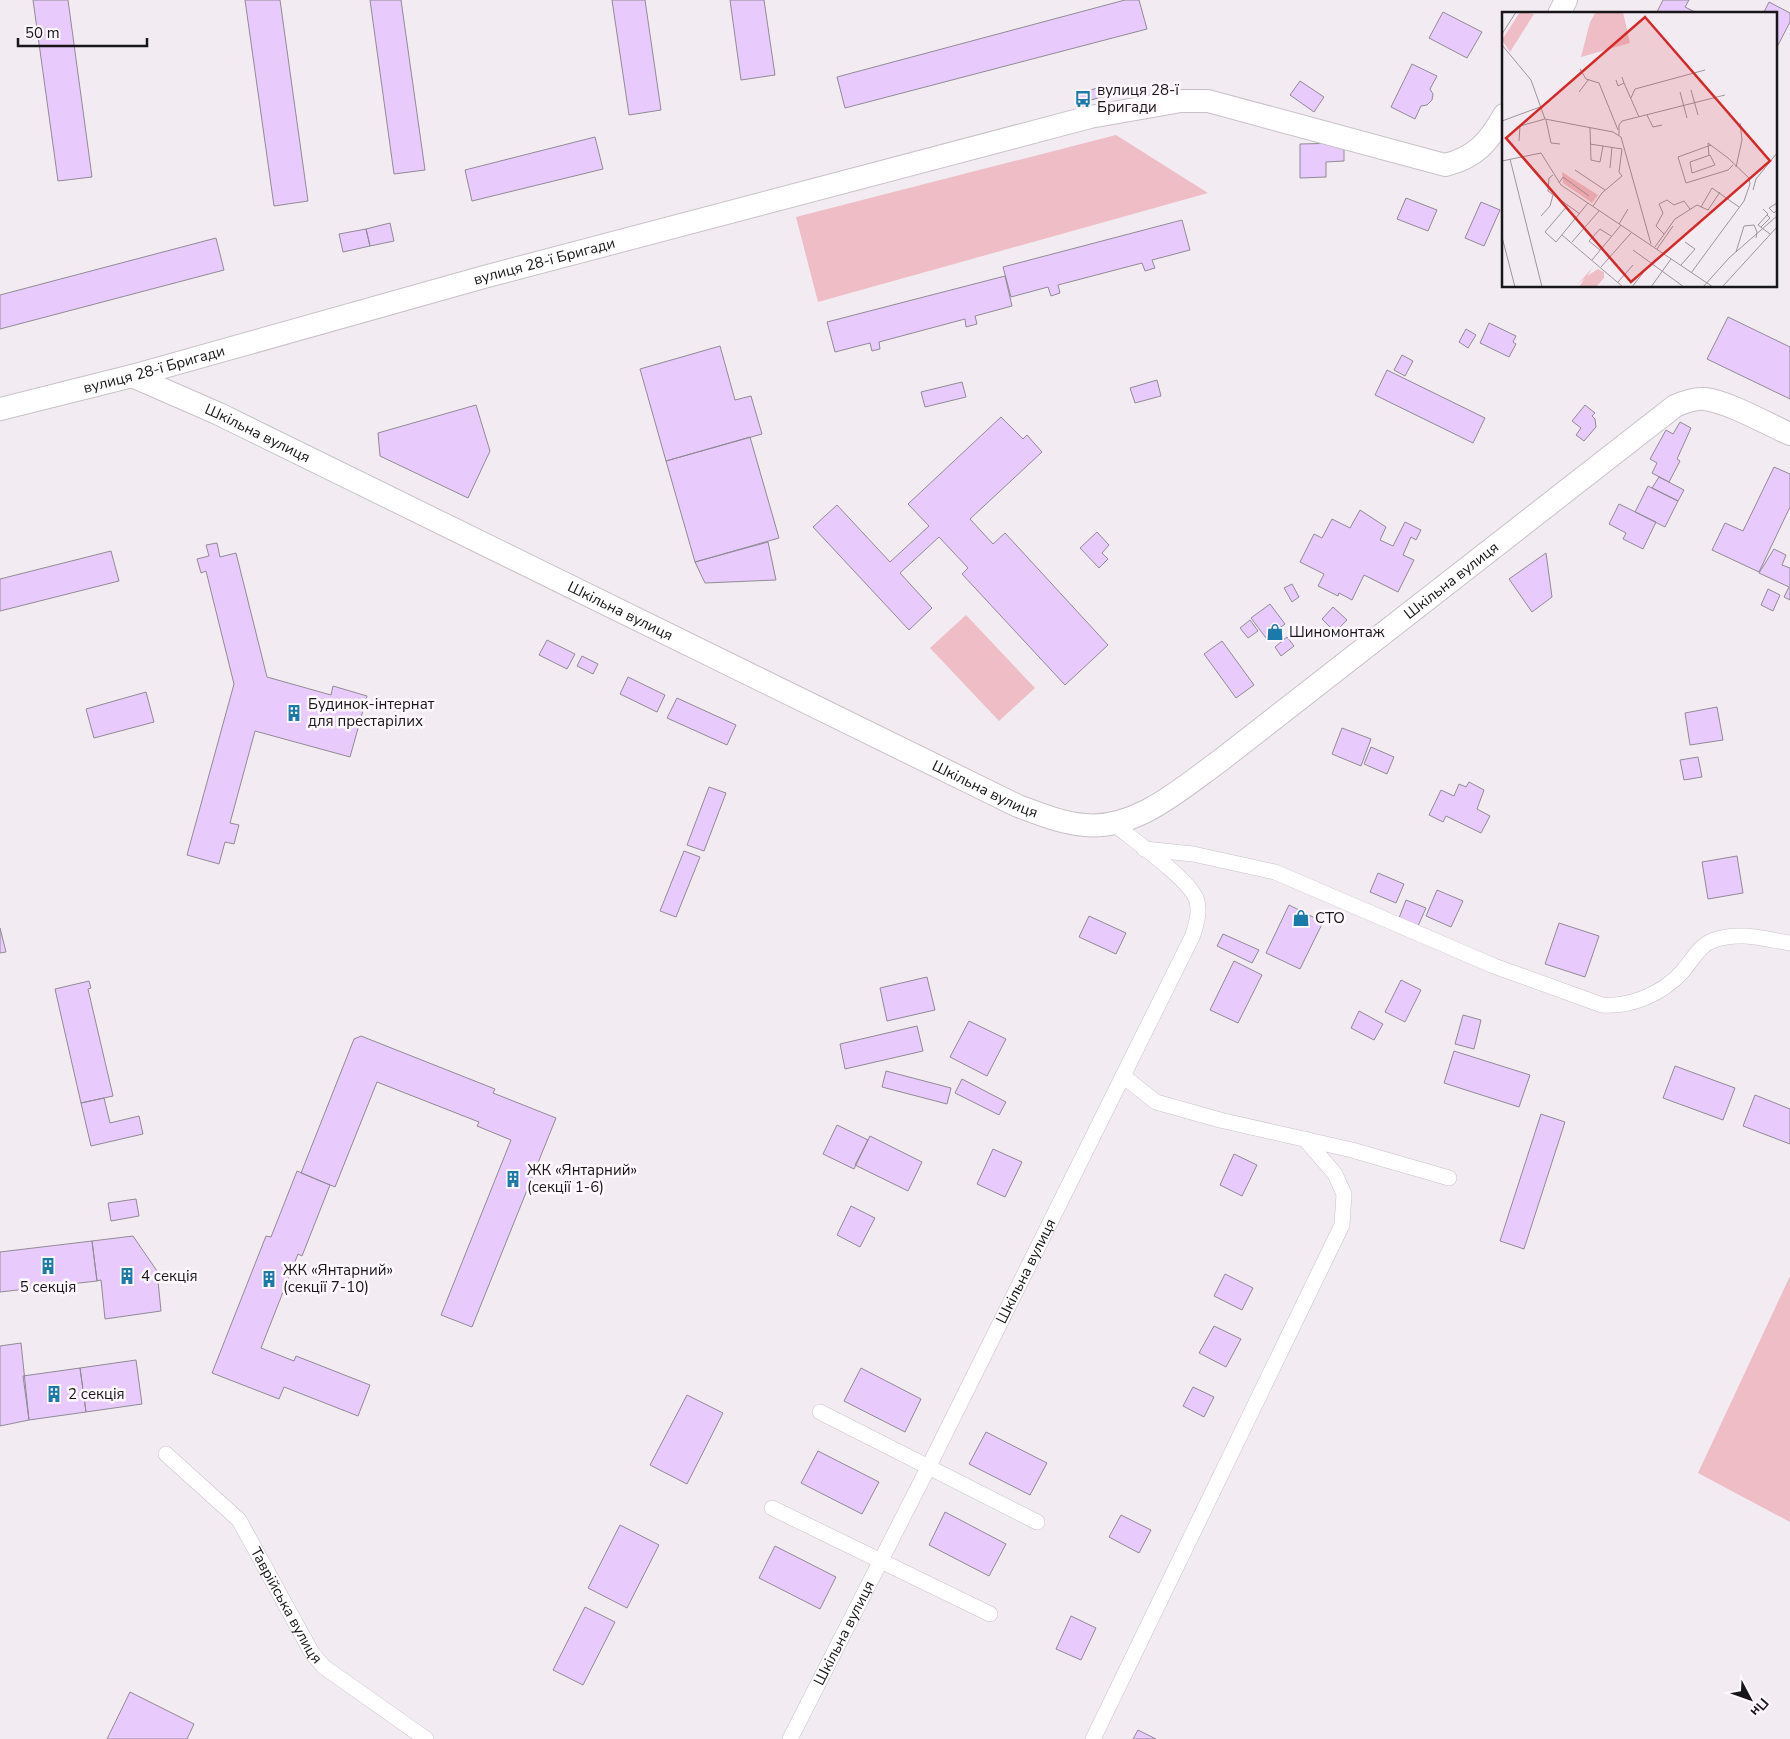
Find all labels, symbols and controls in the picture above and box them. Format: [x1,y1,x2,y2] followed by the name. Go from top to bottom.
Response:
[1502,12,1778,288] inset map
[18,15,146,47] scale bar
[25,23,60,43] text: 50 m
[1097,80,1179,117] place label: вулиця 28-ї Бригади
[1073,89,1093,109] bus stop icon: вулиця 28-ї Бригади
[471,233,617,289] street label: вулиця 28-ї Бригади
[81,340,227,398] street label: вулиця 28-ї Бригади
[202,399,314,467] street label: Шкільна вулиця
[1400,537,1503,624] street label: Шкільна вулиця
[564,577,676,645] street label: Шкільна вулиця
[1265,622,1285,642] shop icon: Шиномонтаж
[1289,622,1385,642] place label: Шиномонтаж
[308,694,435,731] place label: Будинок-інтернат для престарілих
[284,703,304,723] building icon: Будинок-інтернат для престарілих
[929,755,1041,823] street label: Шкільна вулиця
[1291,908,1311,928] shop icon: СТО
[1315,908,1345,928] place label: СТО
[527,1160,637,1197] place label: ЖК «Янтарний» (секції 1-6)
[503,1169,523,1189] building icon: ЖК «Янтарний» (секції 1-6)
[991,1215,1060,1327] street label: Шкільна вулиця
[38,1256,58,1276] building icon: 5 секція
[283,1260,393,1297] place label: ЖК «Янтарний» (секції 7-10)
[117,1266,137,1286] building icon: 4 секція
[141,1266,198,1286] place label: 4 секція
[259,1269,279,1289] building icon: ЖК «Янтарний» (секції 7-10)
[20,1277,76,1297] place label: 5 секція
[44,1384,64,1404] building icon: 2 секція
[68,1384,125,1404] place label: 2 секція
[246,1543,327,1668] street label: Таврійська вулиця
[809,1577,879,1689] street label: Шкільна вулиця
[1725,1674,1775,1724] north arrow
[1746,1694,1773,1721] text: Пн

